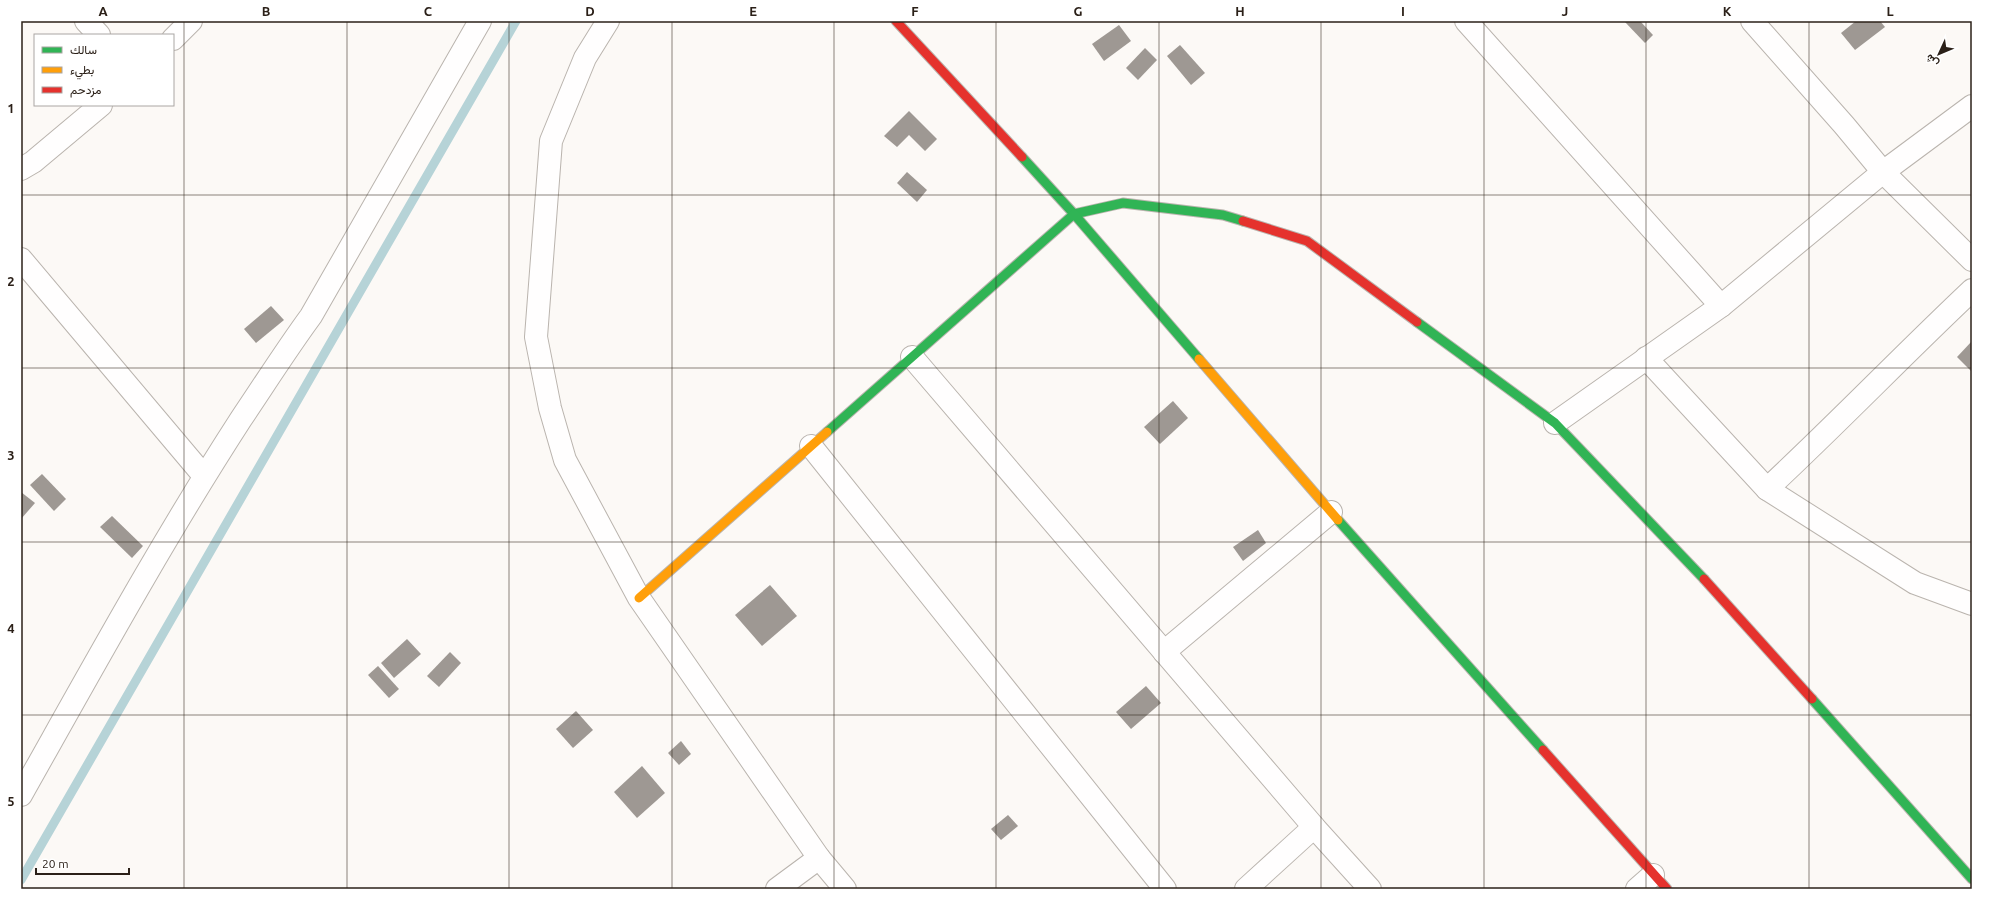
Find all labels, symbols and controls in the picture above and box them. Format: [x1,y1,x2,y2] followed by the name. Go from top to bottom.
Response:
[98,4,108,18] text: A
[262,4,271,18] text: B
[424,4,433,18] text: C
[585,4,595,18] text: D
[749,4,757,18] text: E
[911,4,919,18] text: F
[1074,4,1083,18] text: G
[1235,4,1245,18] text: H
[1401,4,1405,18] text: I
[1562,4,1568,18] text: J
[1723,4,1732,18] text: K
[1886,4,1894,18] text: L
[34,34,174,106] legend
[1919,34,1959,74] north arrow
[70,43,97,56] text: سالك
[1923,51,1941,70] text: ش
[70,63,94,80] text: بطيء
[70,83,101,98] text: مزدحم
[7,101,15,115] text: 1
[7,274,15,288] text: 2
[7,448,15,462] text: 3
[7,621,15,635] text: 4
[7,794,15,808] text: 5
[36,850,129,876] scale bar
[42,857,69,870] text: 20 m

